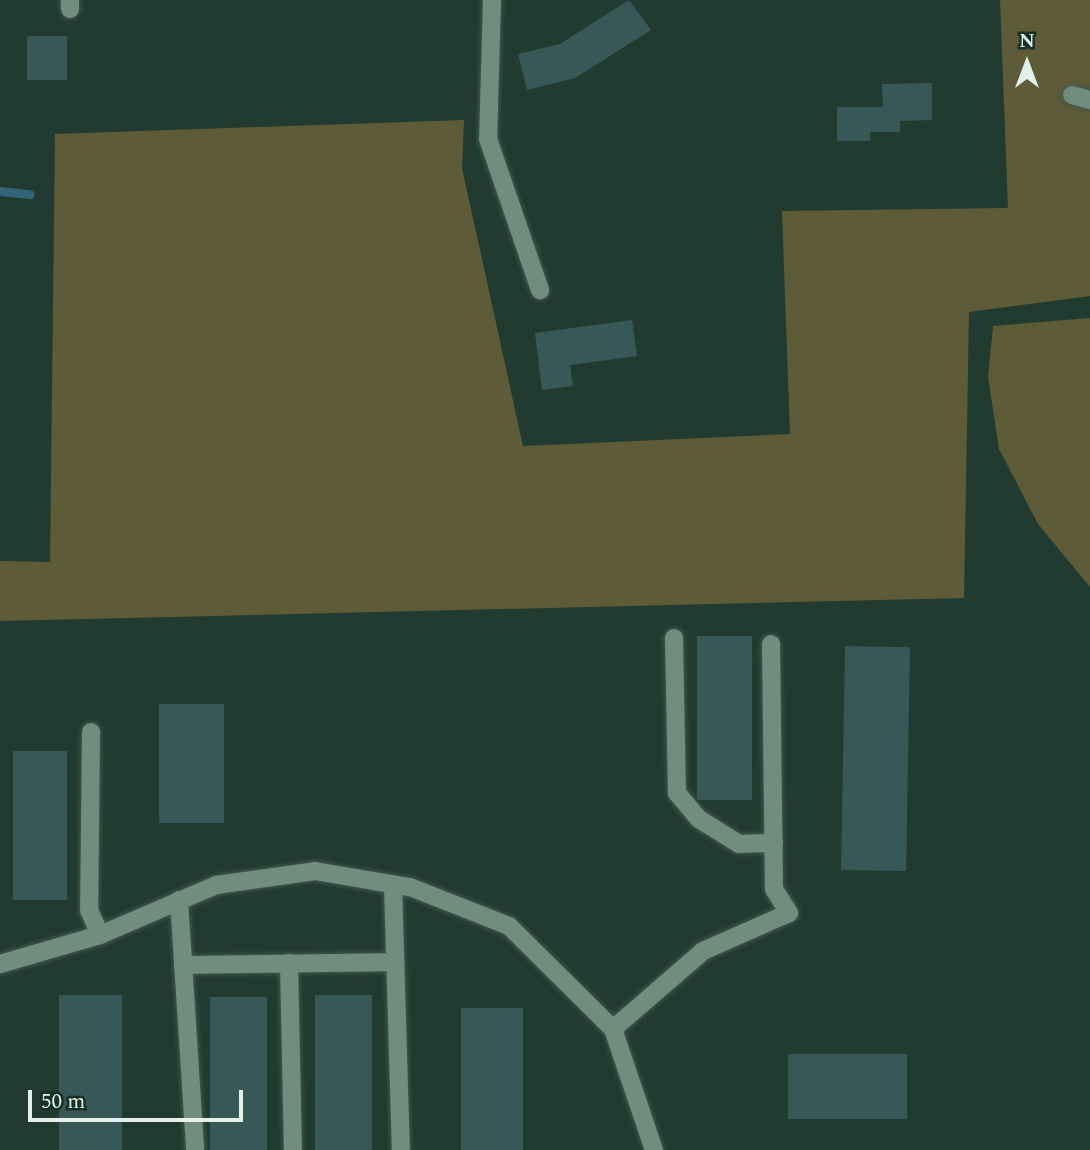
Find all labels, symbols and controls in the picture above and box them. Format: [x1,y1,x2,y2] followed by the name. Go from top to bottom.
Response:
[1019,27,1035,56] text: N
[992,28,1062,98] north arrow
[32,1076,247,1120] scale bar
[41,1086,85,1118] text: 50 m

